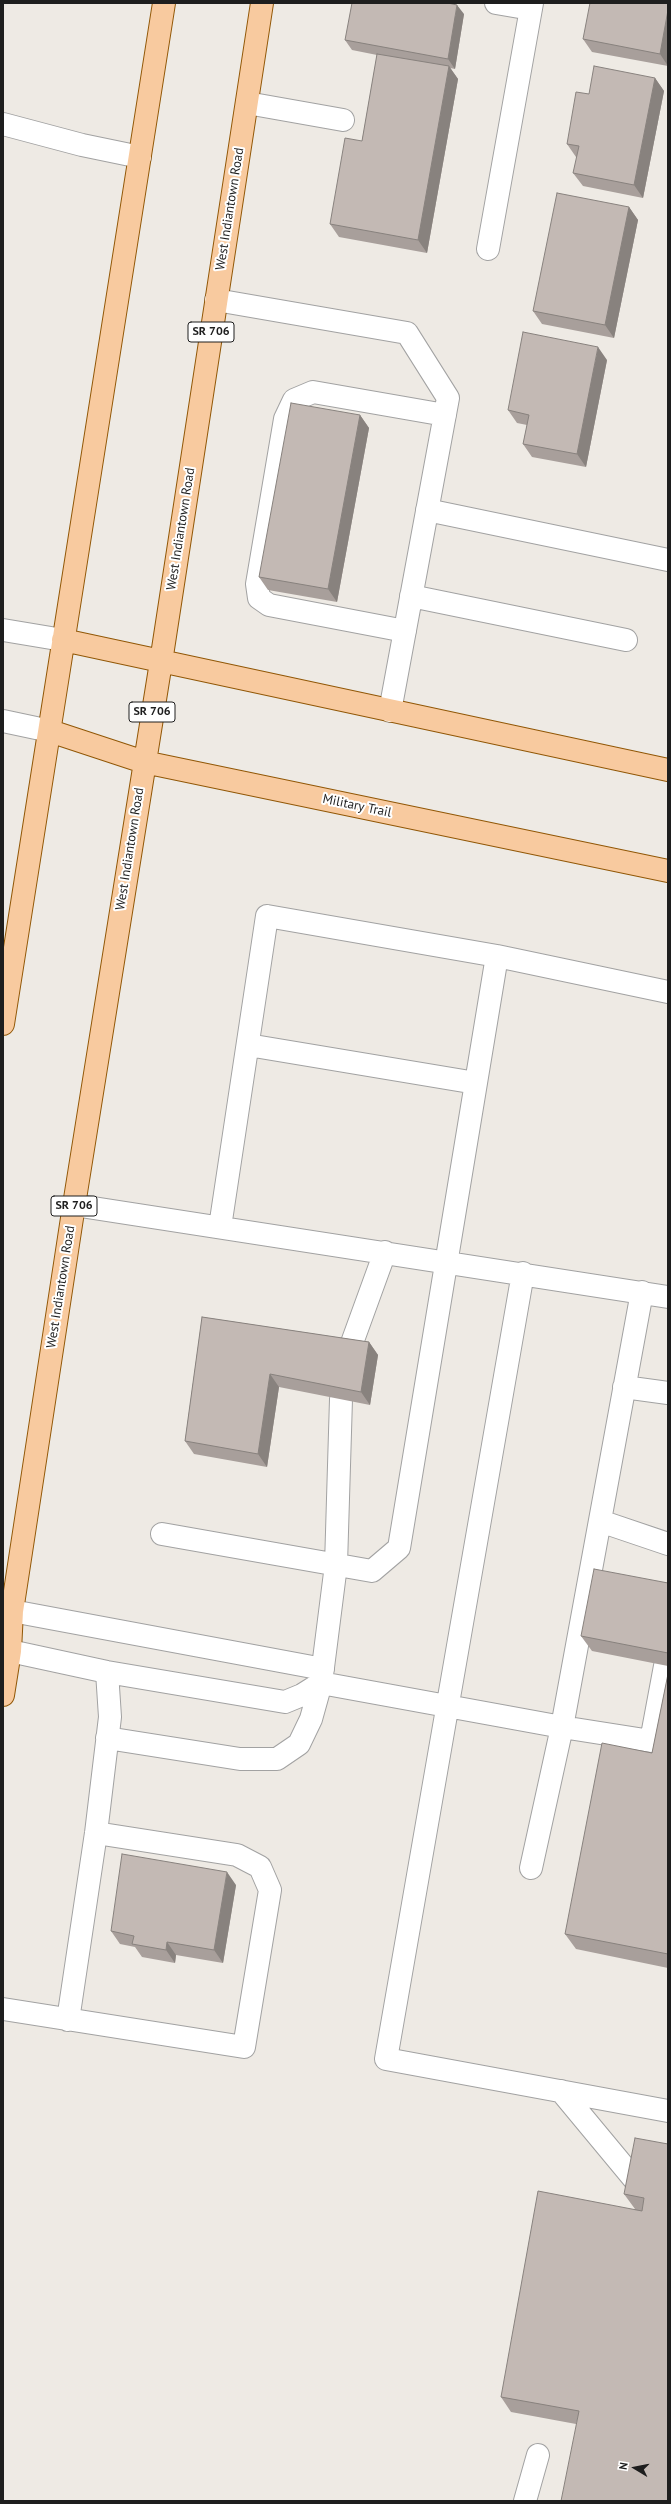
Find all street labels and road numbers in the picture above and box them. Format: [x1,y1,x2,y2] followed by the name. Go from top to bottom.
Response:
[213,147,247,271] street label: West Indiantown Road
[188,322,234,342] road number: SR 706
[164,467,198,591] street label: West Indiantown Road
[129,702,175,722] road number: SR 706
[113,787,147,911] street label: West Indiantown Road
[321,791,393,821] street label: Military Trail
[51,1196,97,1216] road number: SR 706
[44,1225,78,1349] street label: West Indiantown Road

